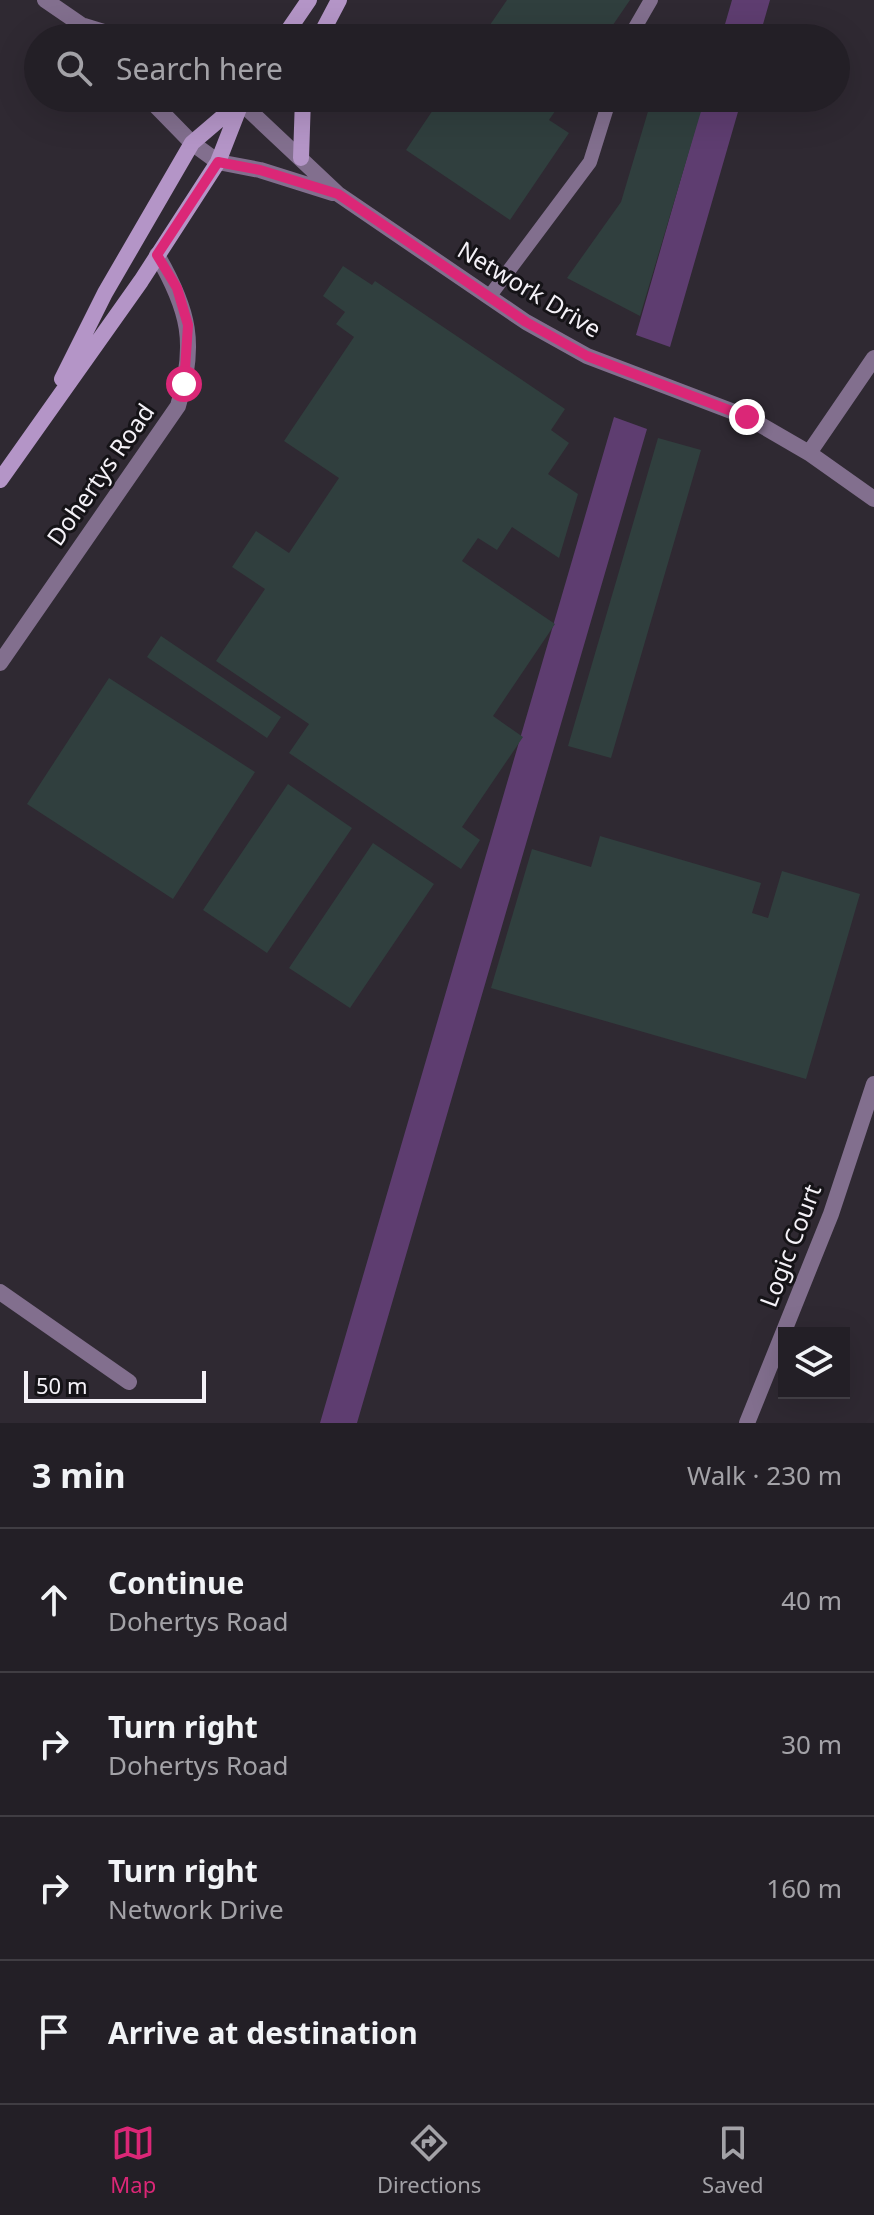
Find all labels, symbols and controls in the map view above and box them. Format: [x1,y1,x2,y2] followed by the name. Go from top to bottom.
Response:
[24,24,850,112] search box
[52,46,96,90] icon: search
[116,48,283,89] text: Search here
[452,233,608,345] street label: Network Drive
[166,366,202,402] route start
[38,396,161,552] street label: Dohertys Road
[729,399,765,435] route end
[751,1179,828,1312] street label: Logic Court
[778,1327,850,1399] map controls
[778,1327,850,1399] button: layers
[24,1367,206,1403] scale bar
[36,1370,87,1400] text: 50 m
[32,1452,126,1498] text: 3 min
[687,1457,842,1493] text: Walk · 230 m
[108,1562,244,1603] text: Continue
[32,1578,76,1622] icon: ahead
[781,1582,842,1618] text: 40 m
[108,1603,289,1639] text: Dohertys Road
[108,1706,258,1747] text: Turn right
[32,1722,76,1766] icon: right
[781,1726,842,1762] text: 30 m
[108,1747,289,1783] text: Dohertys Road
[108,1850,258,1891] text: Turn right
[32,1866,76,1910] icon: right
[766,1870,842,1906] text: 160 m
[108,1891,284,1927] text: Network Drive
[32,2010,76,2054] icon: arrive
[108,2012,418,2053] text: Arrive at destination
[110,2121,156,2199] tab: Map
[377,2121,481,2199] tab: Directions
[702,2121,764,2199] tab: Saved

